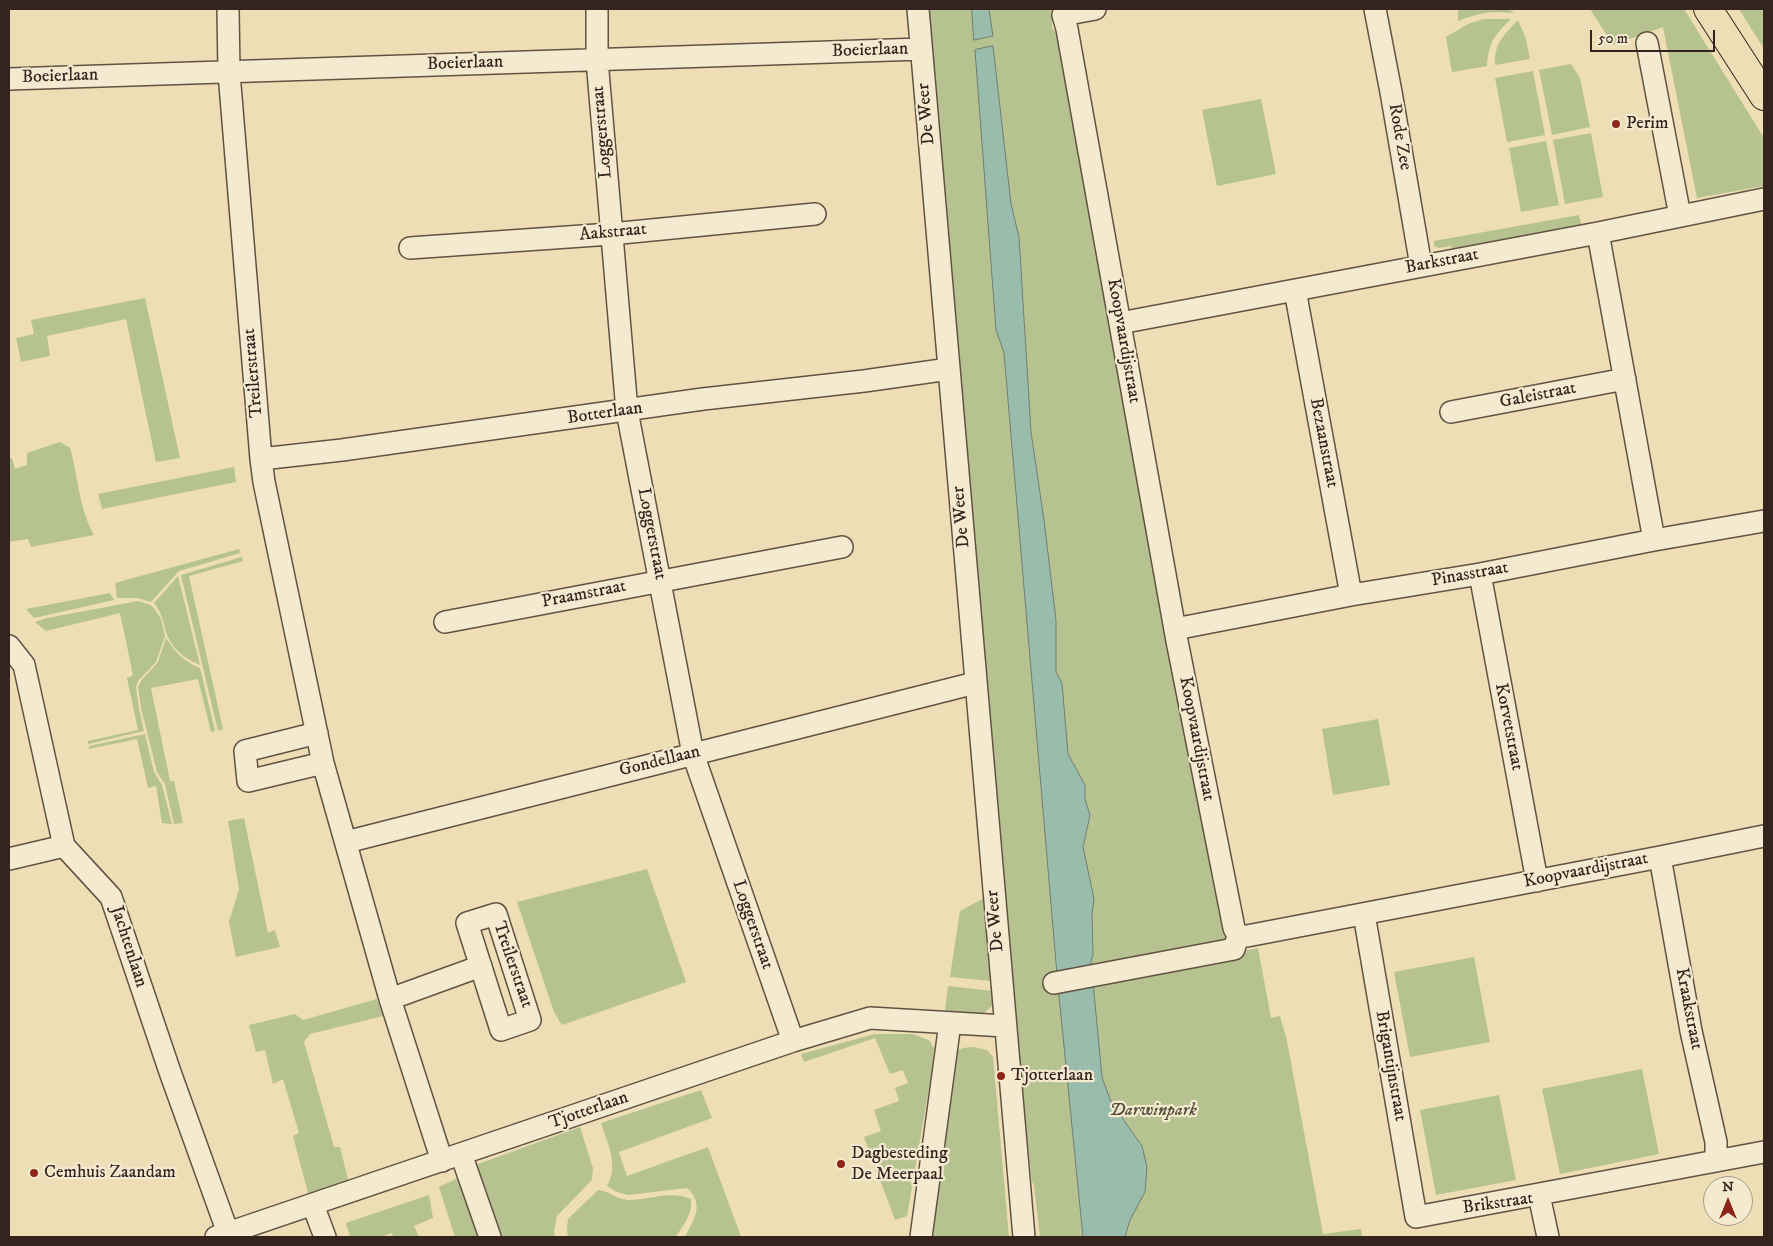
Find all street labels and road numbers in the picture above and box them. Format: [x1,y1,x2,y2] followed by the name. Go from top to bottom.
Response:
[831,39,909,63] street label: Boeierlaan
[426,52,504,76] street label: Boeierlaan
[21,65,99,89] street label: Boeierlaan
[914,82,940,146] street label: De Weer
[588,85,618,179] street label: Loggerstraat
[1383,102,1415,172] street label: Rode Zee
[578,219,648,247] street label: Aakstraat
[1404,244,1480,280] street label: Barkstraat
[1101,277,1145,405] street label: Koopvaardijstraat
[239,327,269,419] street label: Treilerstraat
[1498,378,1578,414] street label: Galeistraat
[1304,396,1342,490] street label: Bezaanstraat
[566,398,644,430] street label: Botterlaan
[949,485,975,549] street label: De Weer
[632,486,670,582] street label: Loggerstraat
[1430,558,1510,592] street label: Pinasstraat
[540,576,628,614] street label: Praamstraat
[1173,675,1219,803] street label: Koopvaardijstraat
[1489,681,1527,773] street label: Korvetstraat
[617,742,703,782] street label: Gondellaan
[1522,848,1650,894] street label: Koopvaardijstraat
[727,878,777,972] street label: Loggerstraat
[983,889,1009,953] street label: De Weer
[105,904,151,990] street label: Jachtenlaan
[487,919,537,1011] street label: Treilerstraat
[1669,966,1707,1052] street label: Kraakstraat
[1370,1009,1410,1123] street label: Brigantijnstraat
[547,1087,631,1135] street label: Tjotterlaan
[1461,1188,1535,1220] street label: Brikstraat

